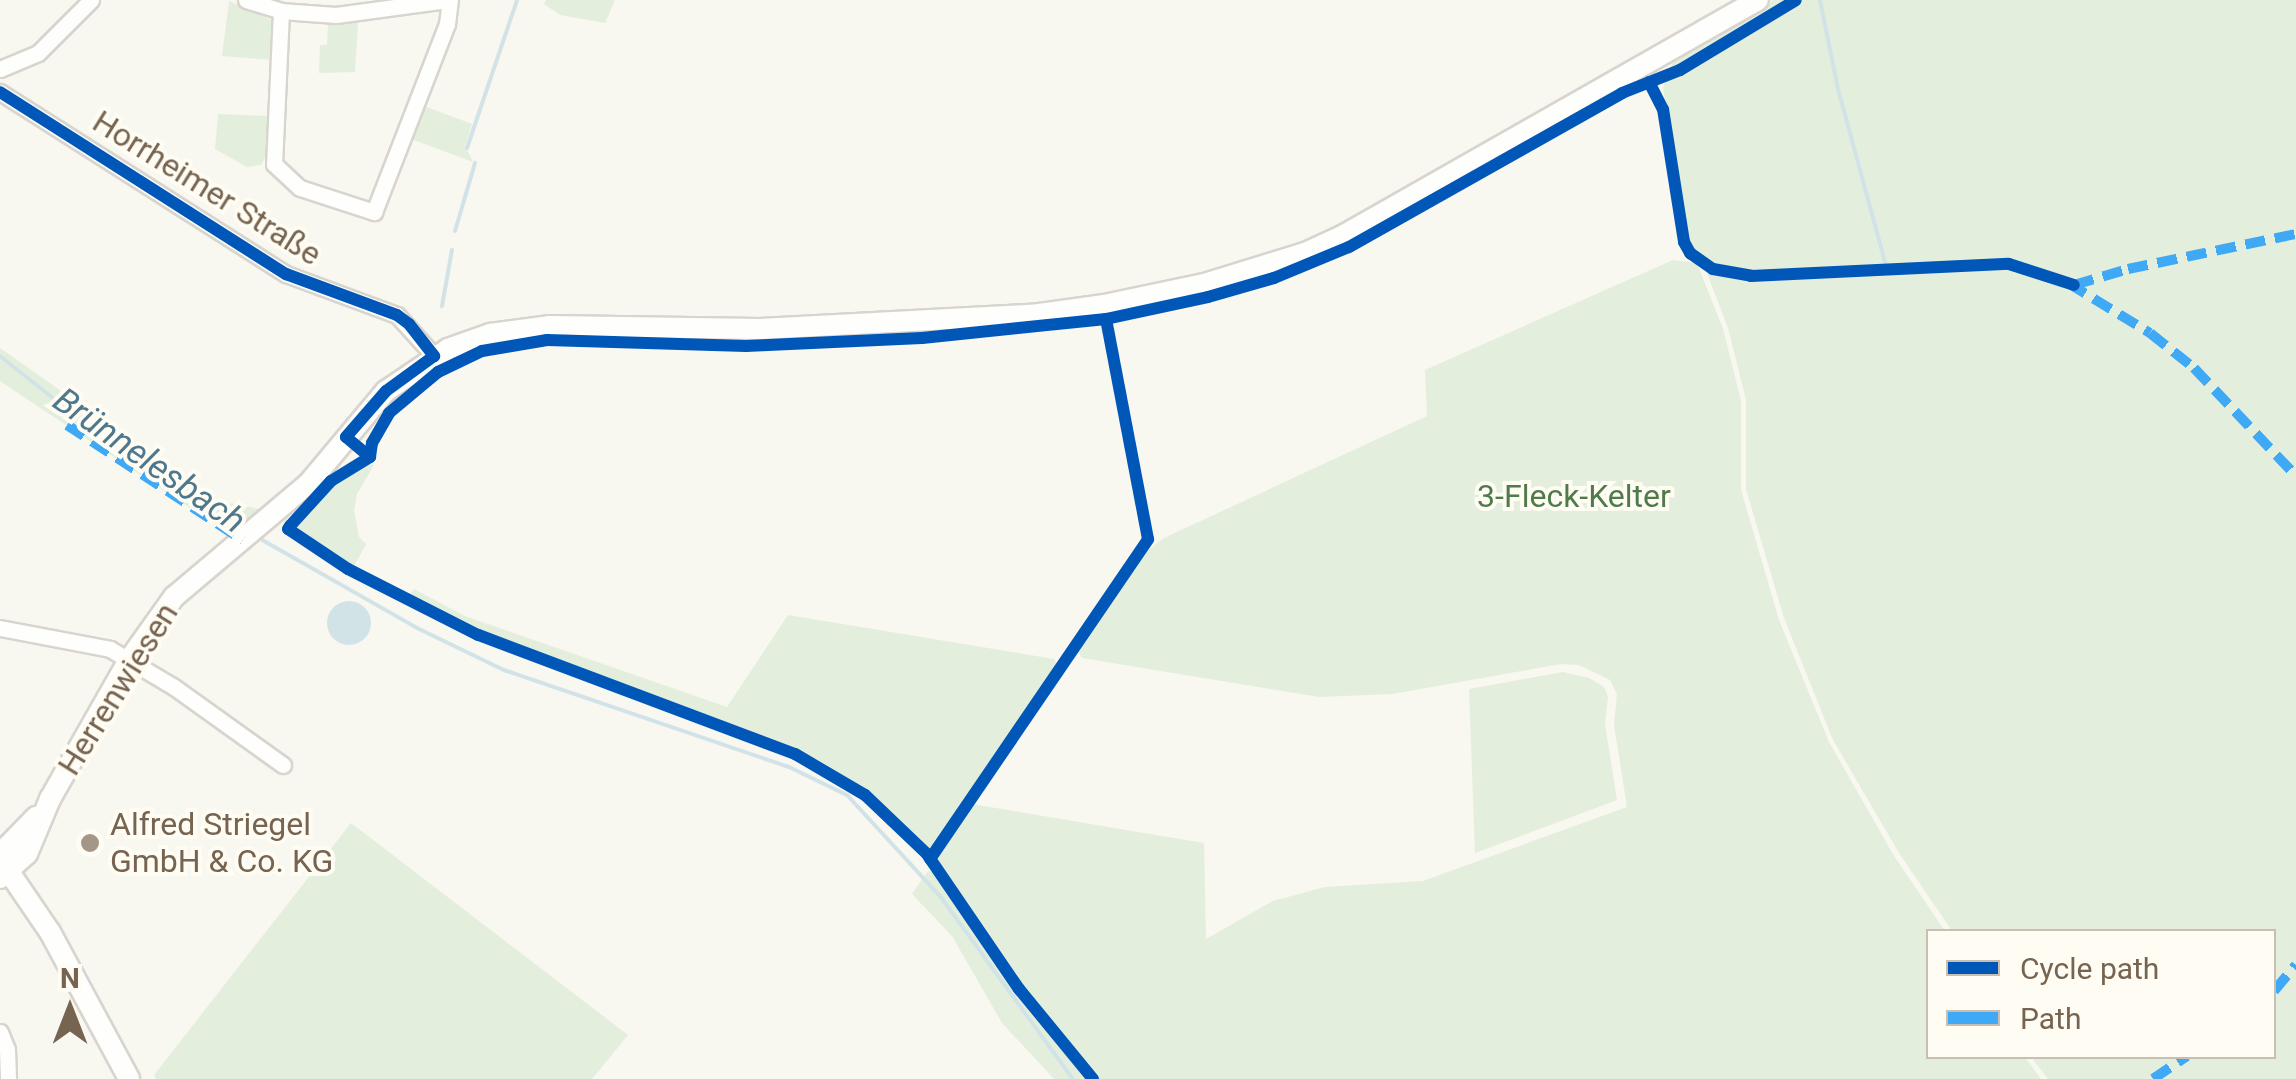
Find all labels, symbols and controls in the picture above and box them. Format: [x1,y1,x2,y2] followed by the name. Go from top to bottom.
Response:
[86,102,328,274] street label: Horrheimer Straße
[45,379,253,543] water label: Brünnelesbach
[1477,477,1671,515] park label: 3-Fleck-Kelter
[50,596,186,782] street label: Herrenwiesen
[110,806,333,881] place label: Alfred Striegel GmbH & Co. KG
[79,832,101,854] marker: Alfred Striegel GmbH & Co. KG
[1926,929,2276,1059] legend
[2020,951,2159,986] text: Cycle path
[20,959,120,1059] north arrow
[60,962,80,995] text: N
[2020,1001,2081,1036] text: Path

